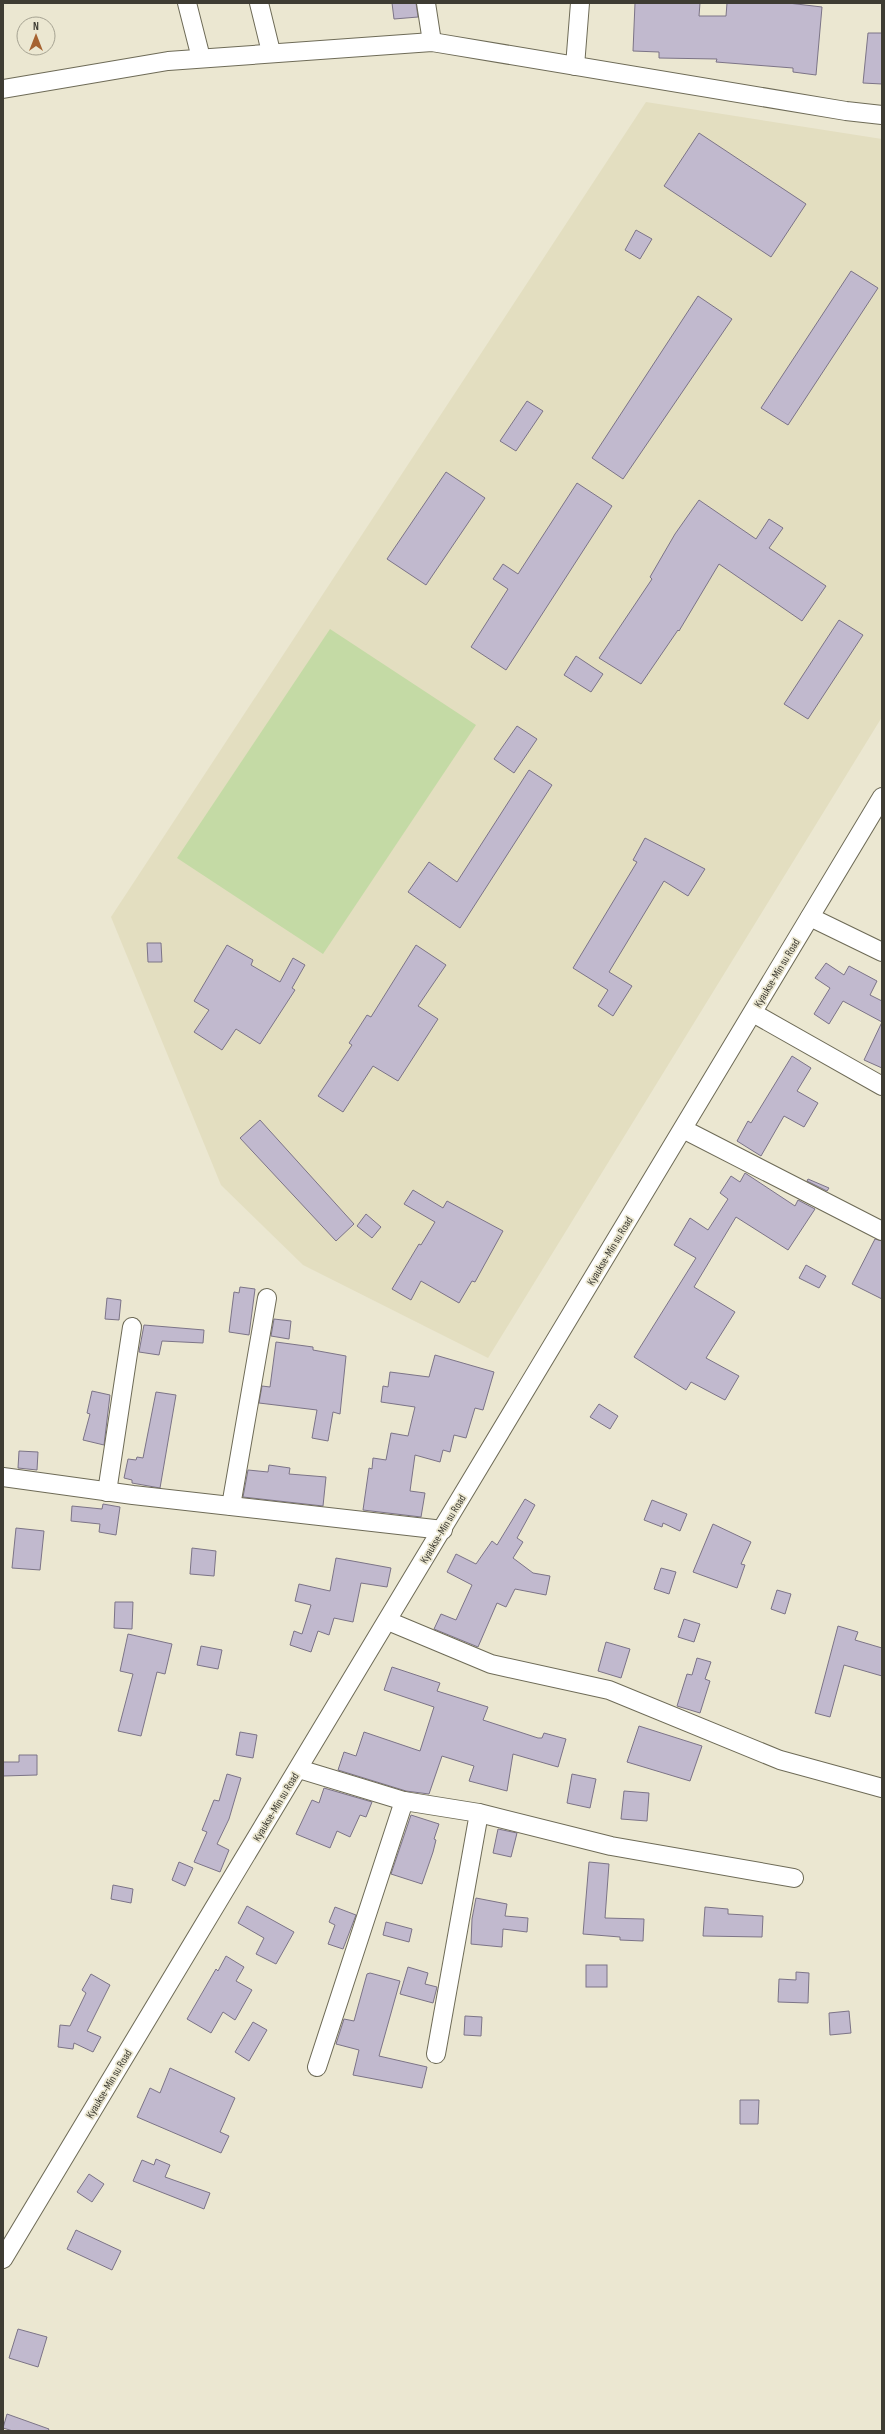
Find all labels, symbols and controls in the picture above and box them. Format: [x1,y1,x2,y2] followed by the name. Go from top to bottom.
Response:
[16,16,56,56] north arrow
[33,20,39,33] text: N
[751,936,803,1010] street label: Kyaukse-Min su Road
[584,1214,636,1288] street label: Kyaukse-Min su Road
[417,1492,469,1566] street label: Kyaukse-Min su Road
[250,1770,302,1844] street label: Kyaukse-Min su Road
[83,2047,135,2121] street label: Kyaukse-Min su Road

